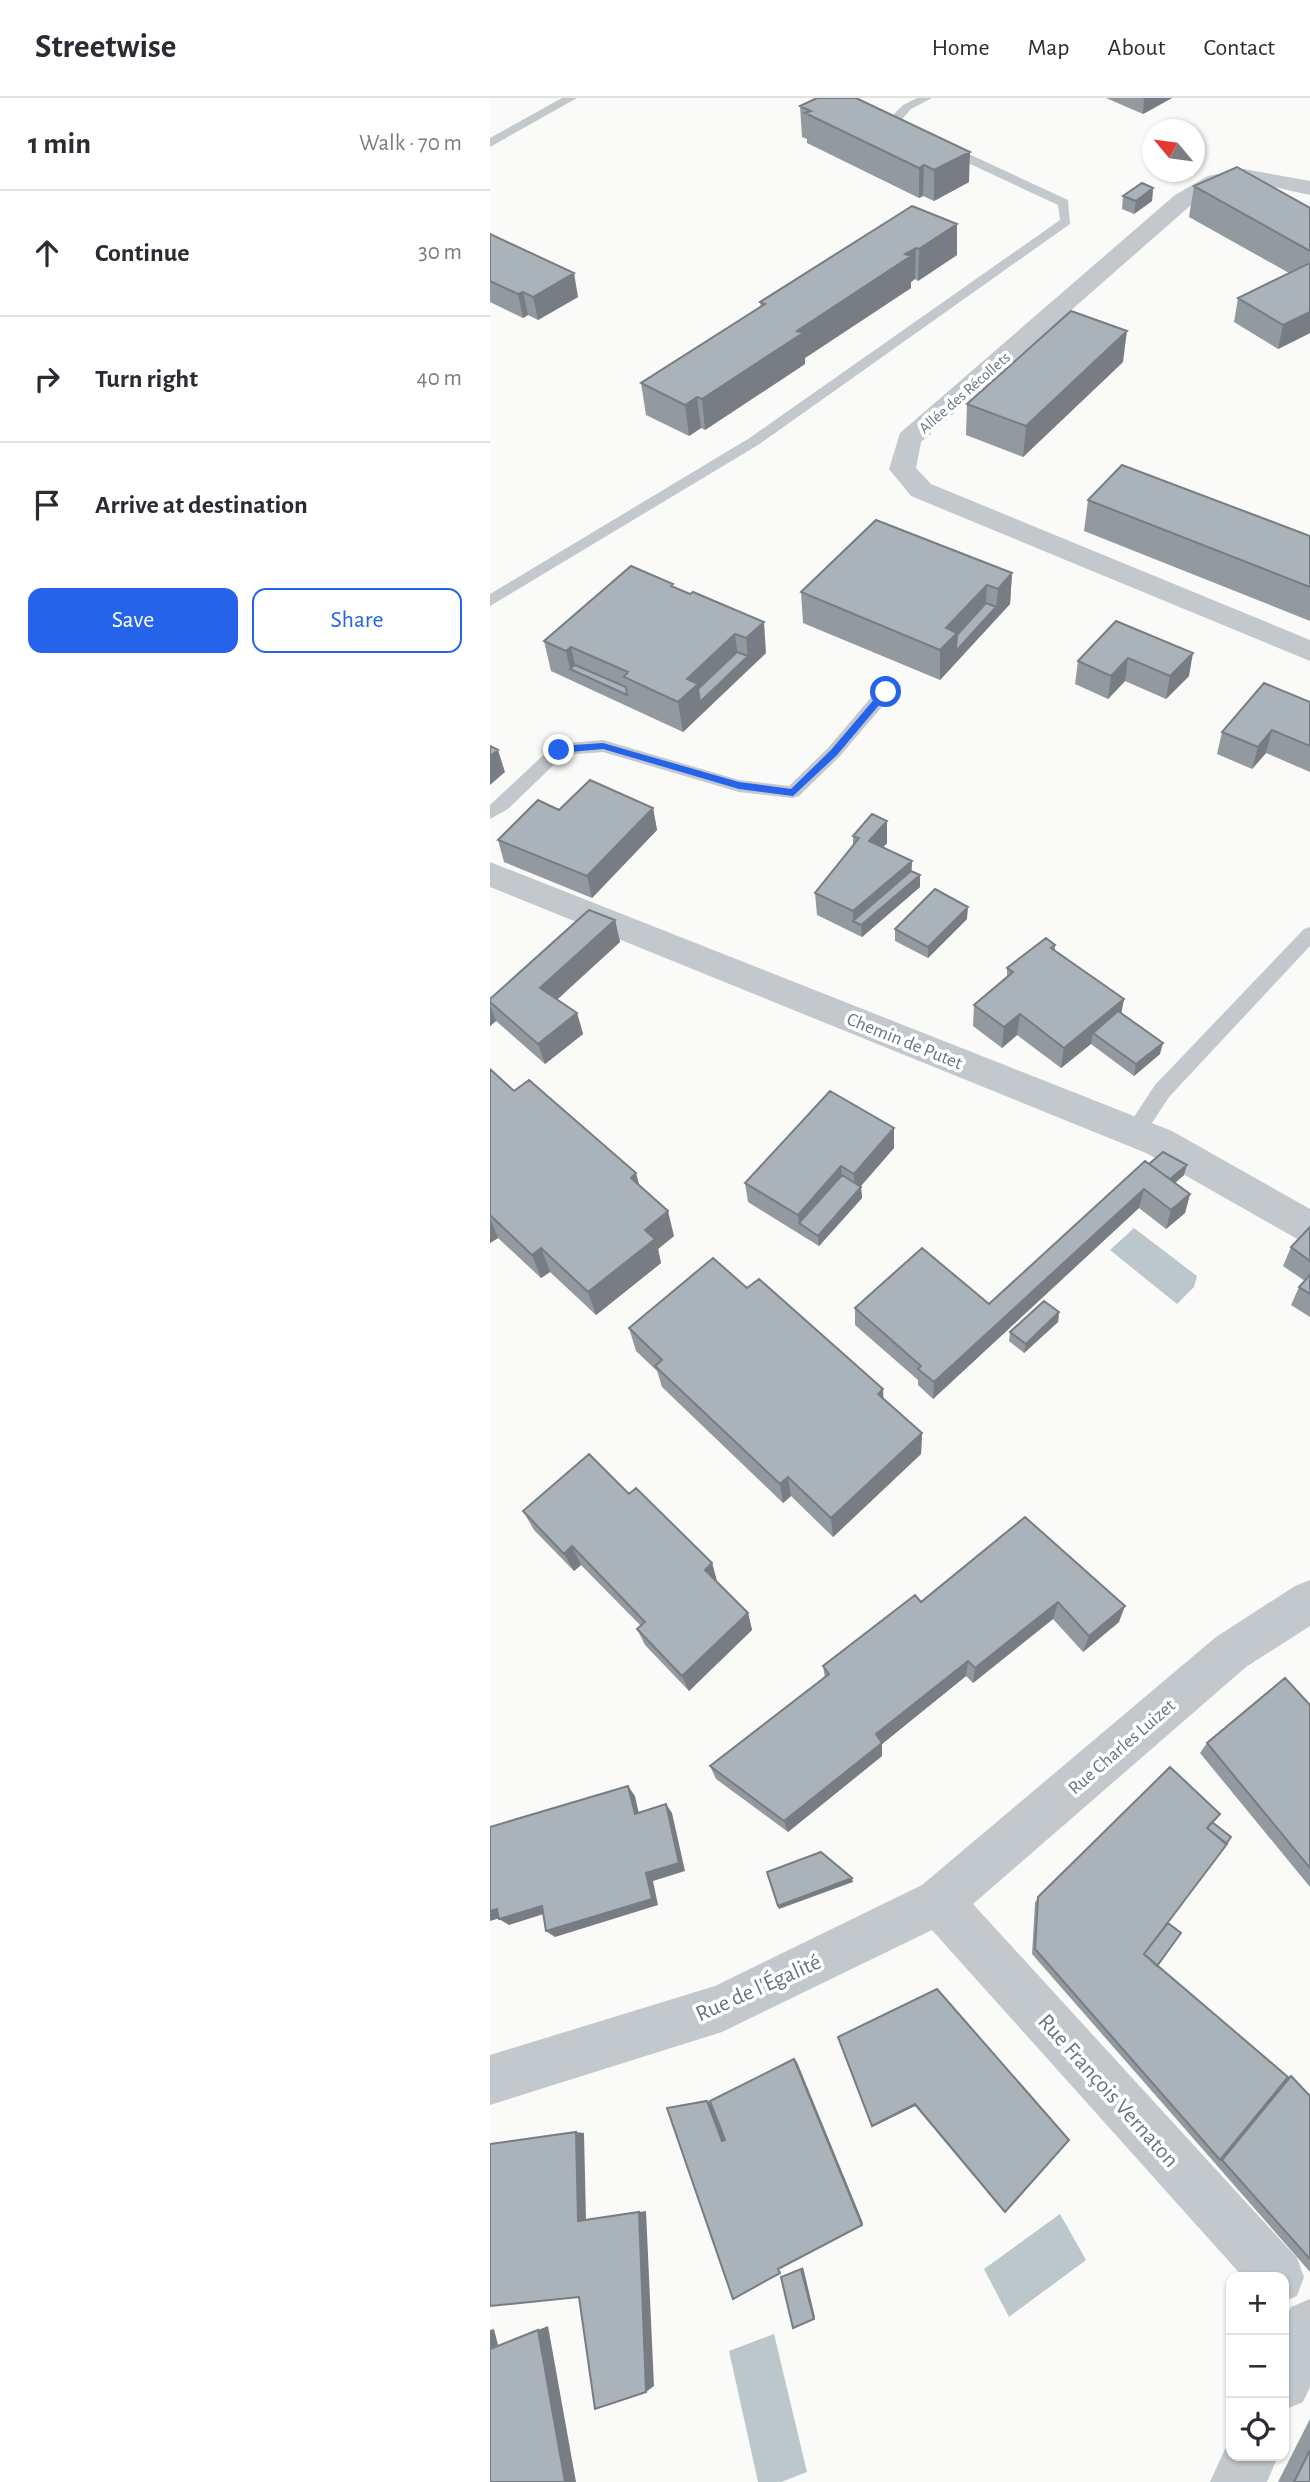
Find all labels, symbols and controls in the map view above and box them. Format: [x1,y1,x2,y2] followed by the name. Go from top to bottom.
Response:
[35,31,176,64] text: Streetwise
[932,36,990,60] text: Home
[1028,36,1070,60] text: Map
[1108,36,1165,60] text: About
[1203,36,1275,60] text: Contact
[1142,119,1205,182] north arrow
[28,129,91,159] text: 1 min
[359,132,462,155] text: Walk · 70 m
[28,234,66,272] icon: ahead
[95,240,190,266] text: Continue
[418,241,462,264] text: 30 m
[916,349,1013,436] street label: Allée des Récollets
[28,360,66,398] icon: right
[95,366,198,392] text: Turn right
[417,367,462,390] text: 40 m
[28,486,66,524] icon: arrive
[95,492,308,518] text: Arrive at destination
[28,588,238,653] button: Save
[252,588,462,653] button: Share
[870,676,901,707] route start
[543,734,574,765] route end
[844,1010,965,1073] street label: Chemin de Putet
[1065,1696,1179,1798] street label: Rue Charles Luizet
[691,1948,825,2026] street label: Rue de l'Égalité
[1033,2010,1182,2172] street label: Rue François Vernaton
[1226,2272,1289,2461] map controls
[1226,2272,1289,2335] button: +
[1226,2335,1289,2398] button: −
[1226,2398,1289,2461] button: locate

